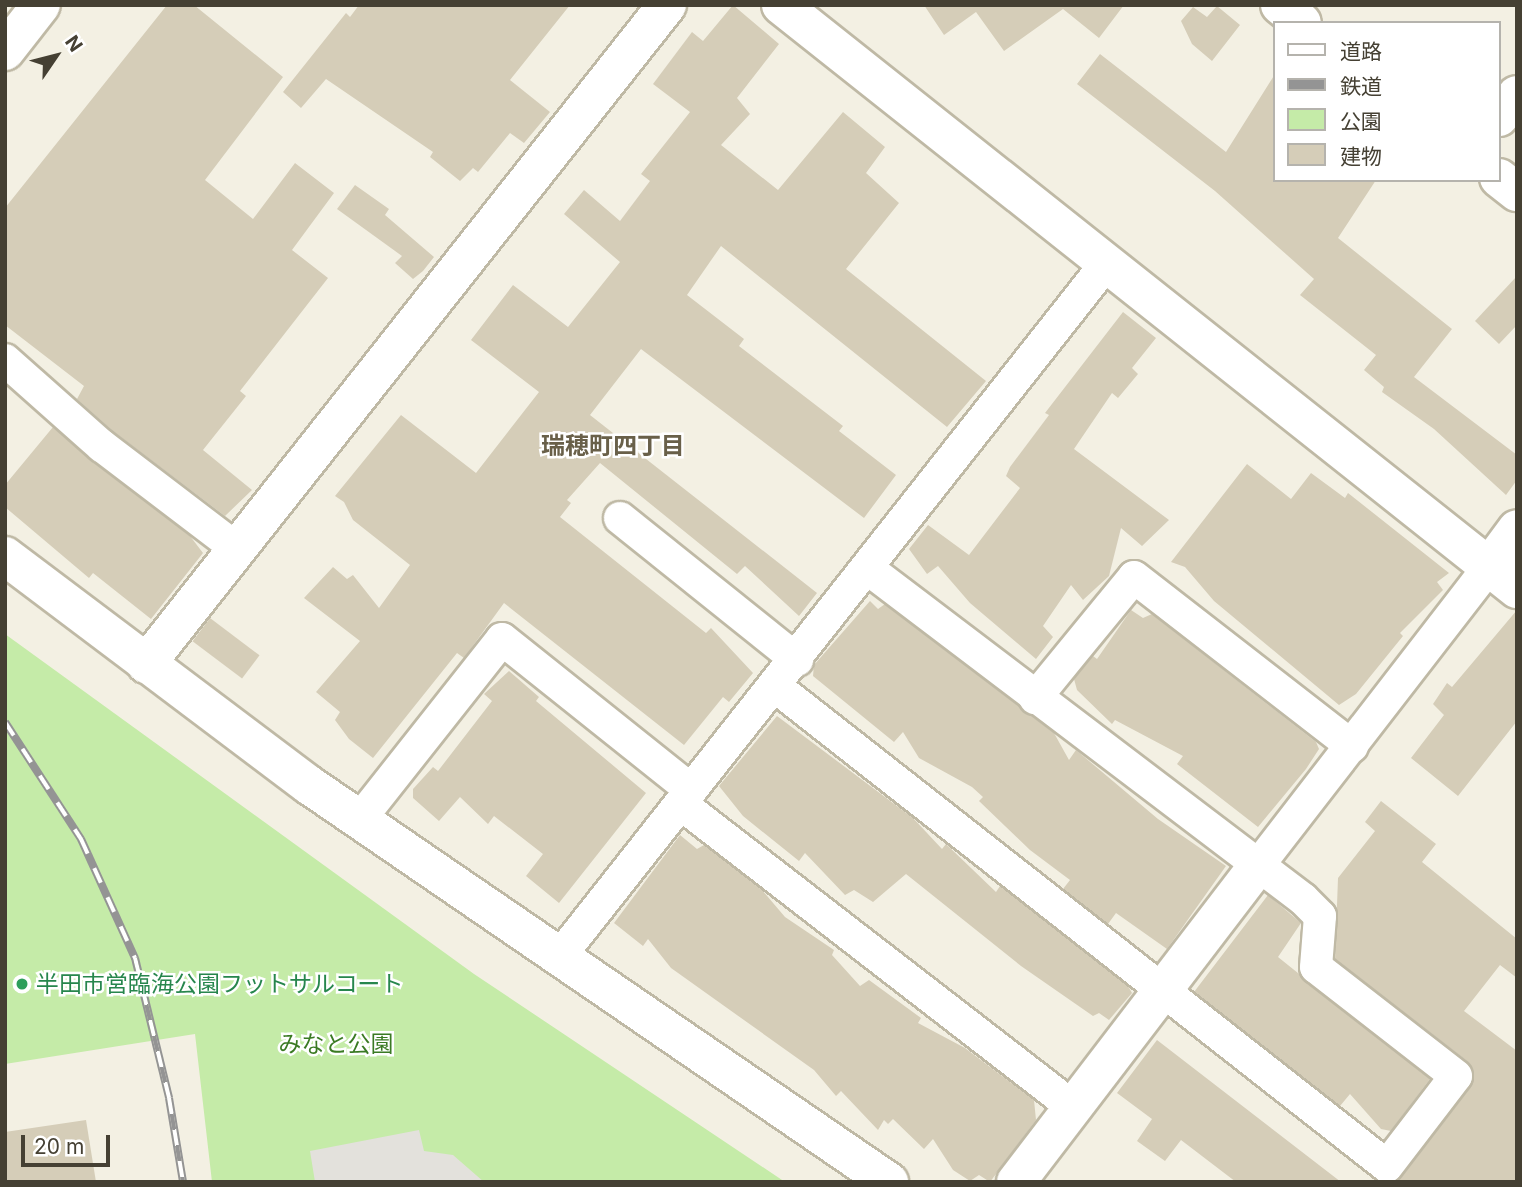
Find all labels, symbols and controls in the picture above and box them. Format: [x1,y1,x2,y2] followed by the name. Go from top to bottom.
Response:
[21,21,91,91] north arrow
[1274,21,1501,182] legend
[60,31,87,56] text: N
[1340,39,1382,64] text: 道路
[1340,74,1382,99] text: 鉄道
[1340,109,1382,134] text: 公園
[1340,144,1382,169] text: 建物
[541,432,685,460] district label: 瑞穂町四丁目
[36,970,404,998] place label: 半田市営臨海公園フットサルコート
[14,976,30,992] marker: 半田市営臨海公園フットサルコート
[279,1030,393,1058] park label: みなと公園
[24,1120,114,1164] scale bar
[34,1134,84,1159] text: 20 m

